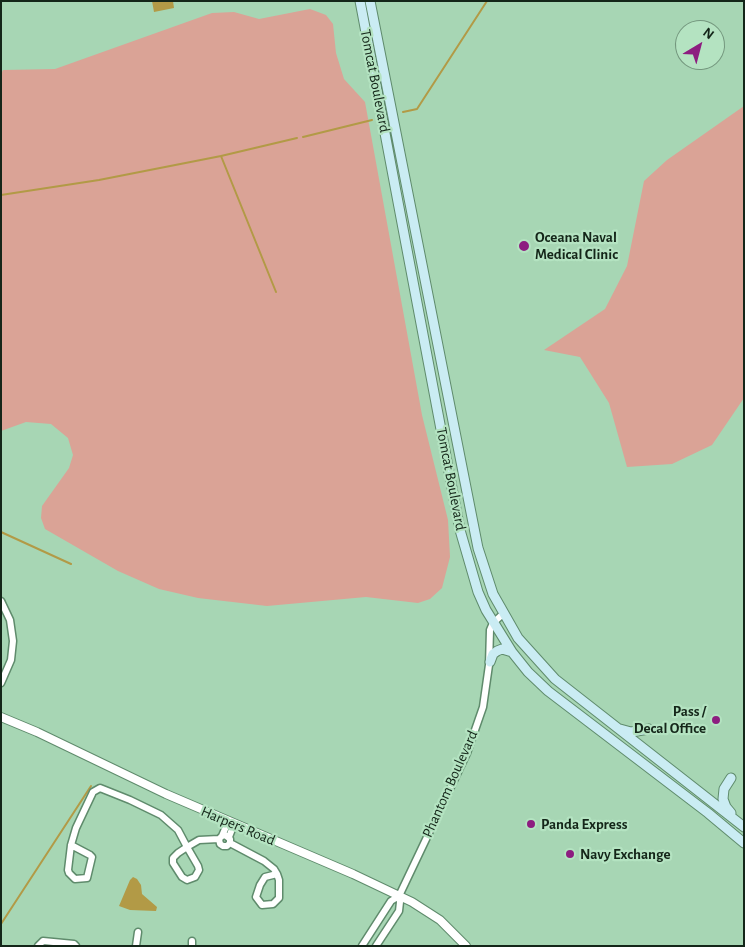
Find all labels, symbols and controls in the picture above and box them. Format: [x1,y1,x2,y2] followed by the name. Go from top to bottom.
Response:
[675,20,725,70] north arrow
[700,25,717,42] text: N
[356,28,394,134] street label: Tomcat Boulevard
[535,228,618,263] place label: Oceana Naval Medical Clinic
[517,239,531,253] marker: Oceana Naval Medical Clinic
[432,426,470,532] street label: Tomcat Boulevard
[634,702,706,737] place label: Pass / Decal Office
[710,714,722,726] marker: Pass / Decal Office
[418,728,482,840] street label: Phantom Boulevard
[198,802,278,850] street label: Harpers Road
[541,815,627,833] place label: Panda Express
[525,818,537,830] marker: Panda Express
[580,845,671,863] place label: Navy Exchange
[564,848,576,860] marker: Navy Exchange

